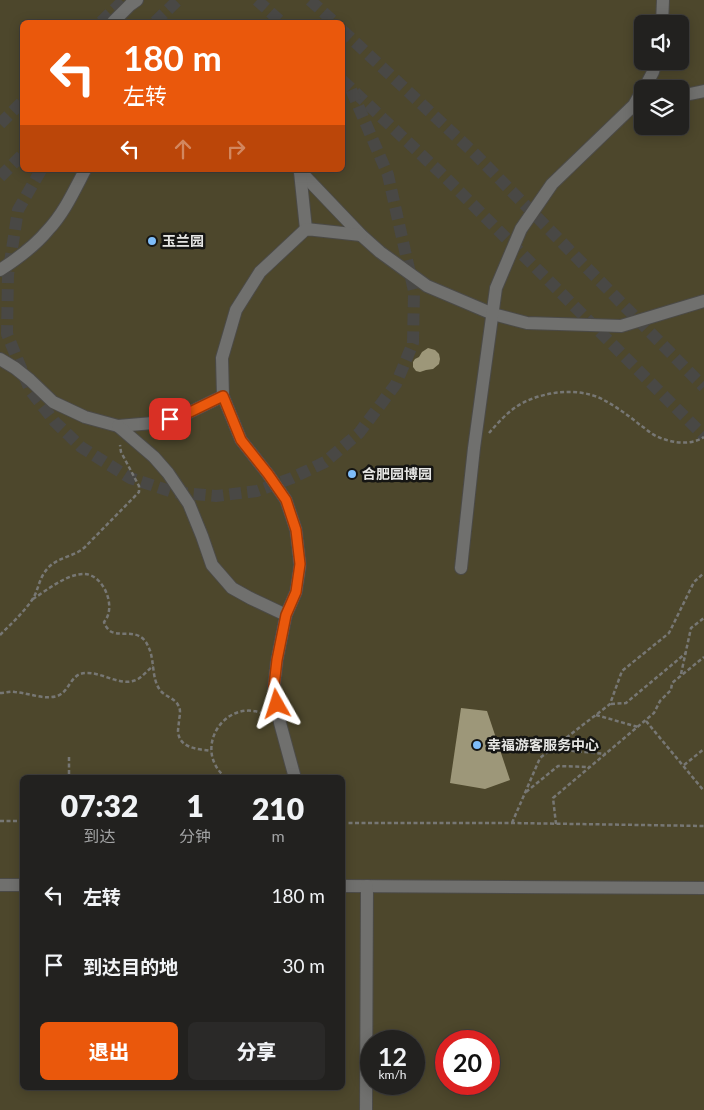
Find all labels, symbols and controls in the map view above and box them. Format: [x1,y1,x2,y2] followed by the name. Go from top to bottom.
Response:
[634,15,689,135] map controls
[634,15,689,70] button: sound
[123,36,222,78] text: 180 m
[40,40,105,105] icon: left
[634,80,689,135] button: layers
[123,82,167,109] text: 左转
[116,135,144,163] icon: left
[169,135,197,163] icon: ahead
[222,135,250,163] icon: right
[162,232,204,249] place label: 玉兰园
[146,235,158,247] marker: 玉兰园
[149,398,191,440] pin
[156,405,184,433] icon: arrive
[362,465,432,482] place label: 合肥园博园
[346,468,358,480] marker: 合肥园博园
[250,677,302,729] position arrow
[487,736,599,753] place label: 幸福游客服务中心
[471,739,483,751] marker: 幸福游客服务中心
[61,787,138,823] text: 07:32
[186,787,204,823] text: 1
[252,790,304,826] text: 210
[84,826,116,845] text: 到达
[179,826,211,845] text: 分钟
[271,826,285,845] text: m
[40,881,68,909] icon: left
[271,884,325,907] text: 180 m
[83,885,121,908] text: 左转
[40,951,68,979] icon: arrive
[282,954,325,977] text: 30 m
[83,955,178,978] text: 到达目的地
[40,1022,178,1080] button: 退出
[188,1022,325,1080] button: 分享
[435,1030,500,1095] speed limit sign: 20
[378,1041,407,1071] text: 12
[378,1067,407,1082] text: km/h

